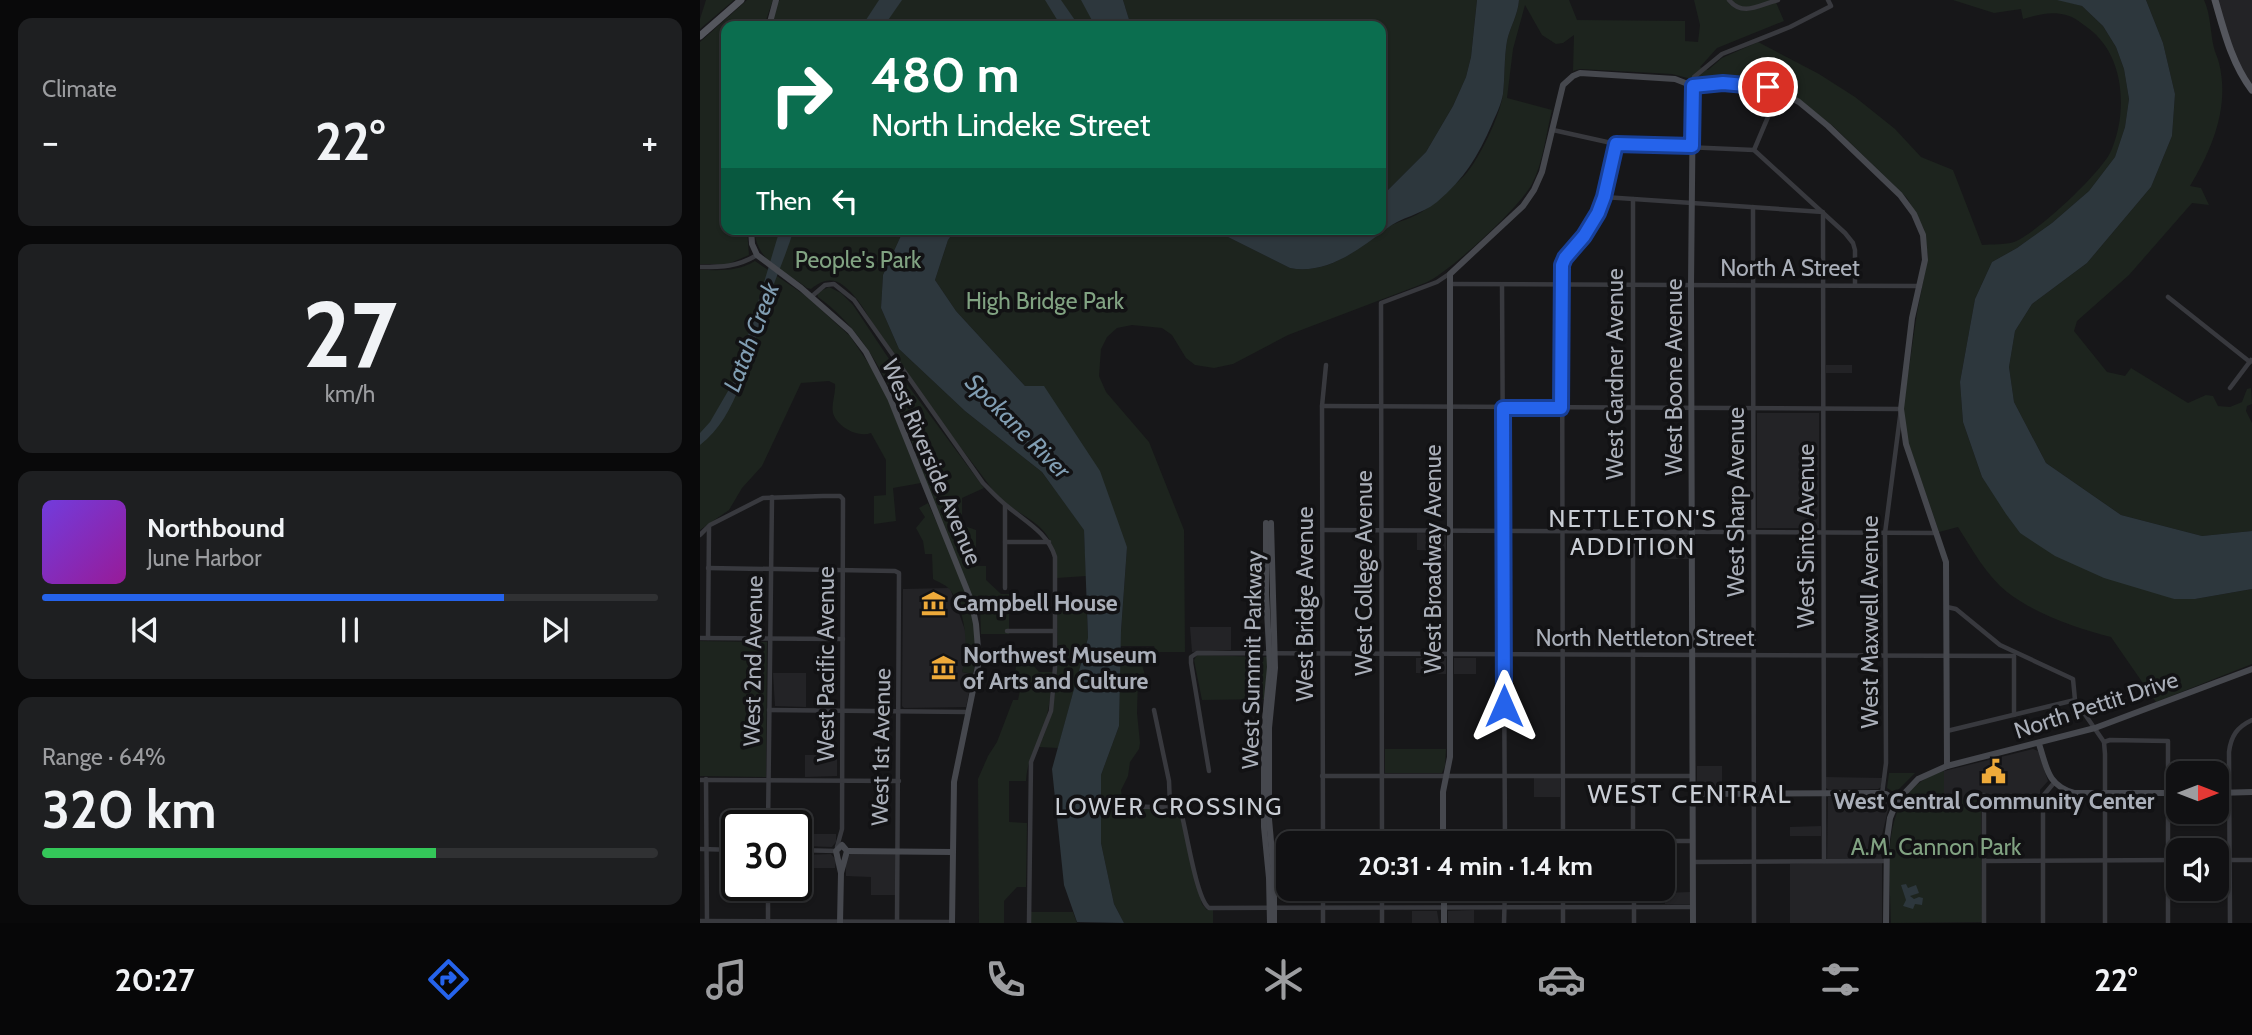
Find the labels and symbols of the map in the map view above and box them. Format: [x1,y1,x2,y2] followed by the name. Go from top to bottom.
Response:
[1738,57,1798,117] pin
[795,246,922,274] park label: People's Park
[1720,254,1860,282] street label: North A Street
[1601,268,1629,480] street label: West Gardner Avenue
[717,278,785,396] water label: Latah Creek
[1660,278,1688,475] street label: West Boone Avenue
[966,287,1125,315] park label: High Bridge Park
[876,355,988,569] street label: West Riverside Avenue
[960,368,1078,486] water label: Spokane River
[1722,407,1750,597] street label: West Sharp Avenue
[1419,444,1447,674] street label: West Broadway Avenue
[1792,444,1820,628] street label: West Sinto Avenue
[1350,470,1378,676] street label: West College Avenue
[1549,504,1717,561] district label: NETTLETON'S ADDITION
[1291,506,1319,701] street label: West Bridge Avenue
[1856,515,1884,728] street label: West Maxwell Avenue
[1236,550,1268,770] street label: West Summit Parkway
[812,566,840,762] street label: West Pacific Avenue
[738,575,768,747] street label: West 2nd Avenue
[919,589,947,617] museum icon: Campbell House
[953,589,1118,617] place label: Campbell House
[1536,624,1755,652] street label: North Nettleton Street
[963,641,1157,695] place label: Northwest Museum of Arts and Culture
[929,654,957,682] museum icon: Northwest Museum of Arts and Culture
[2010,665,2182,745] street label: North Pettit Drive
[866,668,896,826] street label: West 1st Avenue
[1467,669,1541,743] position arrow
[1980,757,2008,785] public building icon: West Central Community Center
[2166,761,2230,824] north arrow
[1587,778,1793,810] district label: WEST CENTRAL
[1834,787,2155,815] place label: West Central Community Center
[1055,792,1283,821] district label: LOWER CROSSING
[721,810,812,901] speed limit sign: 30
[1851,833,2022,861] park label: A.M. Cannon Park

